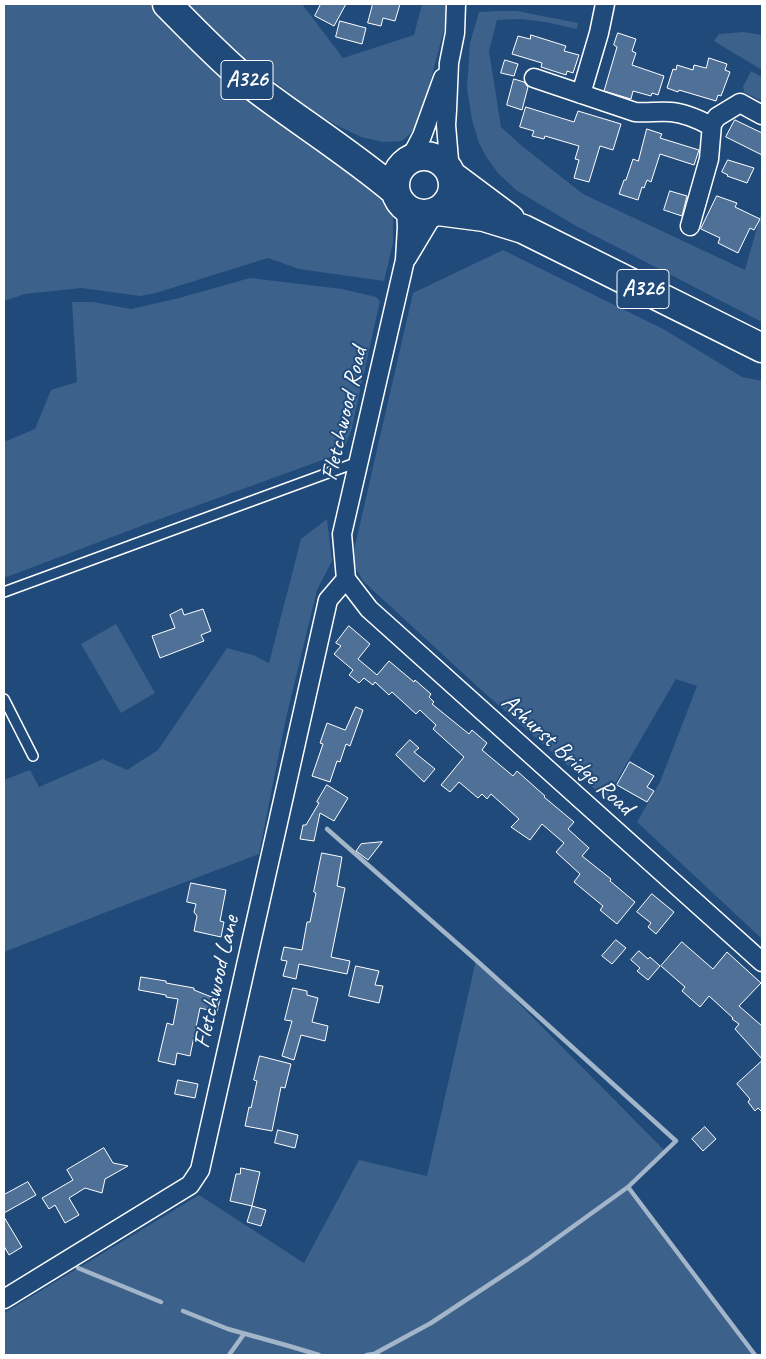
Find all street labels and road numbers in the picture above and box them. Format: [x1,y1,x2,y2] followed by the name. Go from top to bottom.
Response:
[221,60,273,100] road number: A326
[617,270,669,308] road number: A326
[316,344,374,484] street label: Fletchwood Road
[495,688,639,822] street label: Ashurst Bridge Road
[188,913,246,1051] street label: Fletchwood Lane

